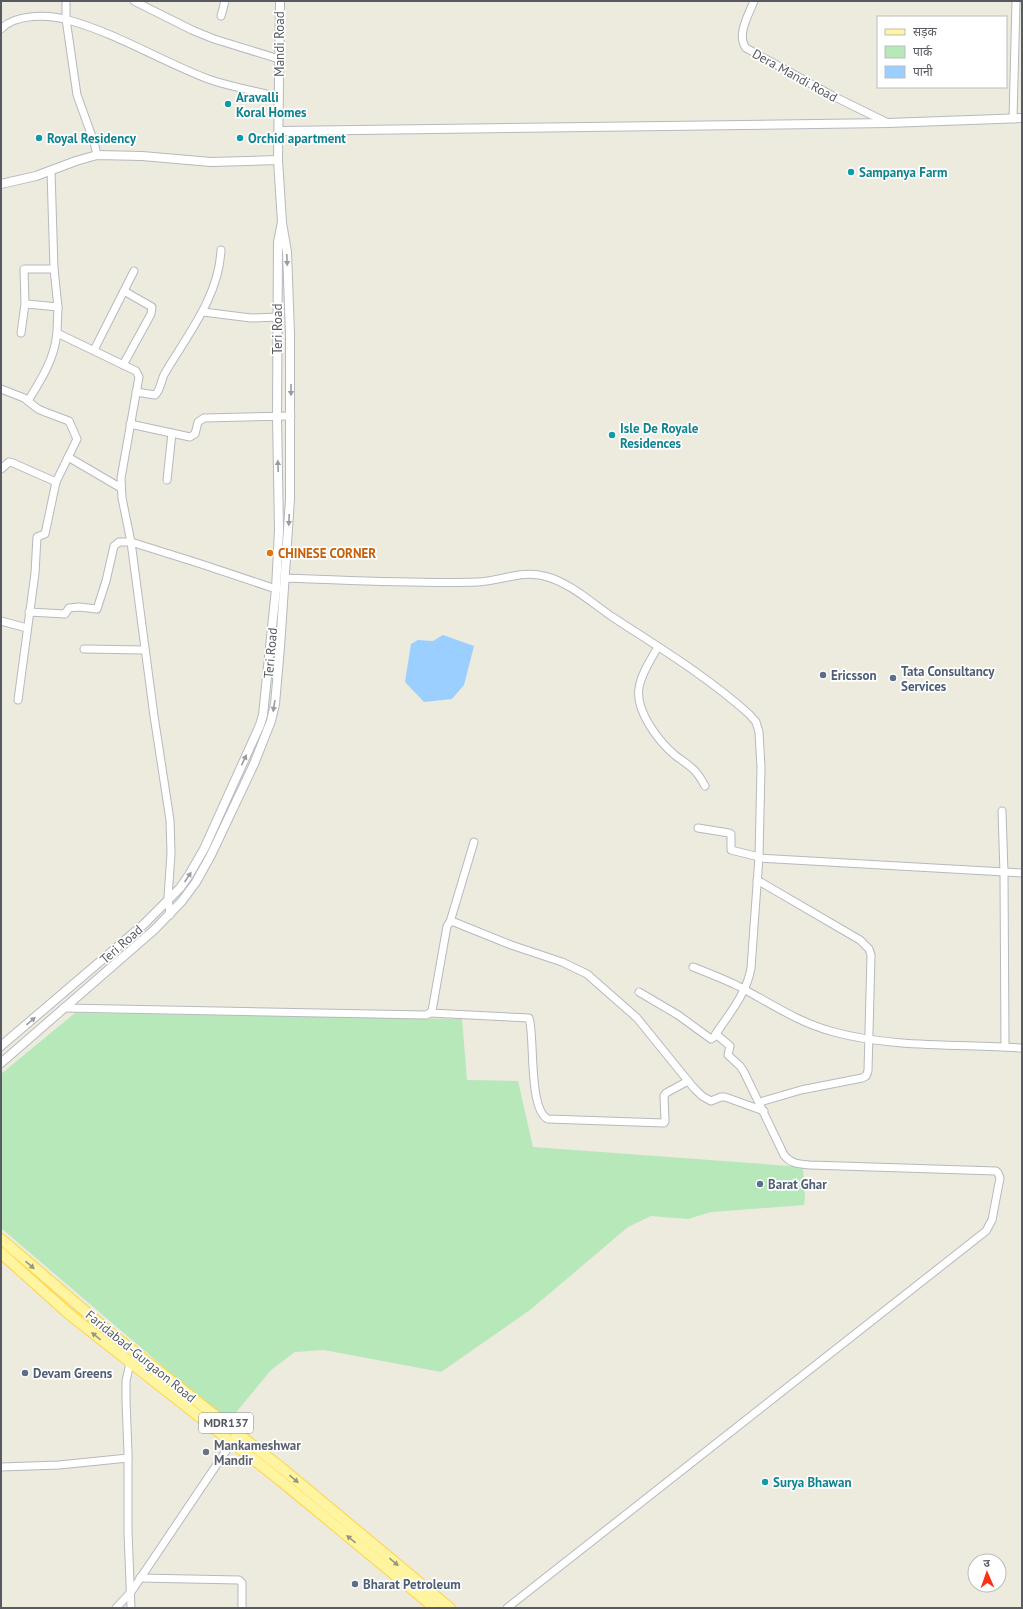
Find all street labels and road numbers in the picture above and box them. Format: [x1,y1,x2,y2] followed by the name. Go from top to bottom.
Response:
[271,11,288,77] street label: Mandi Road
[749,45,840,106] street label: Dera Mandi Road
[269,303,286,355] street label: Teri Road
[260,627,281,679] street label: Teri Road
[96,921,146,968] street label: Teri Road
[82,1307,199,1406] street label: Faridabad-Gurgaon Road
[199,1413,253,1433] road number: MDR137

